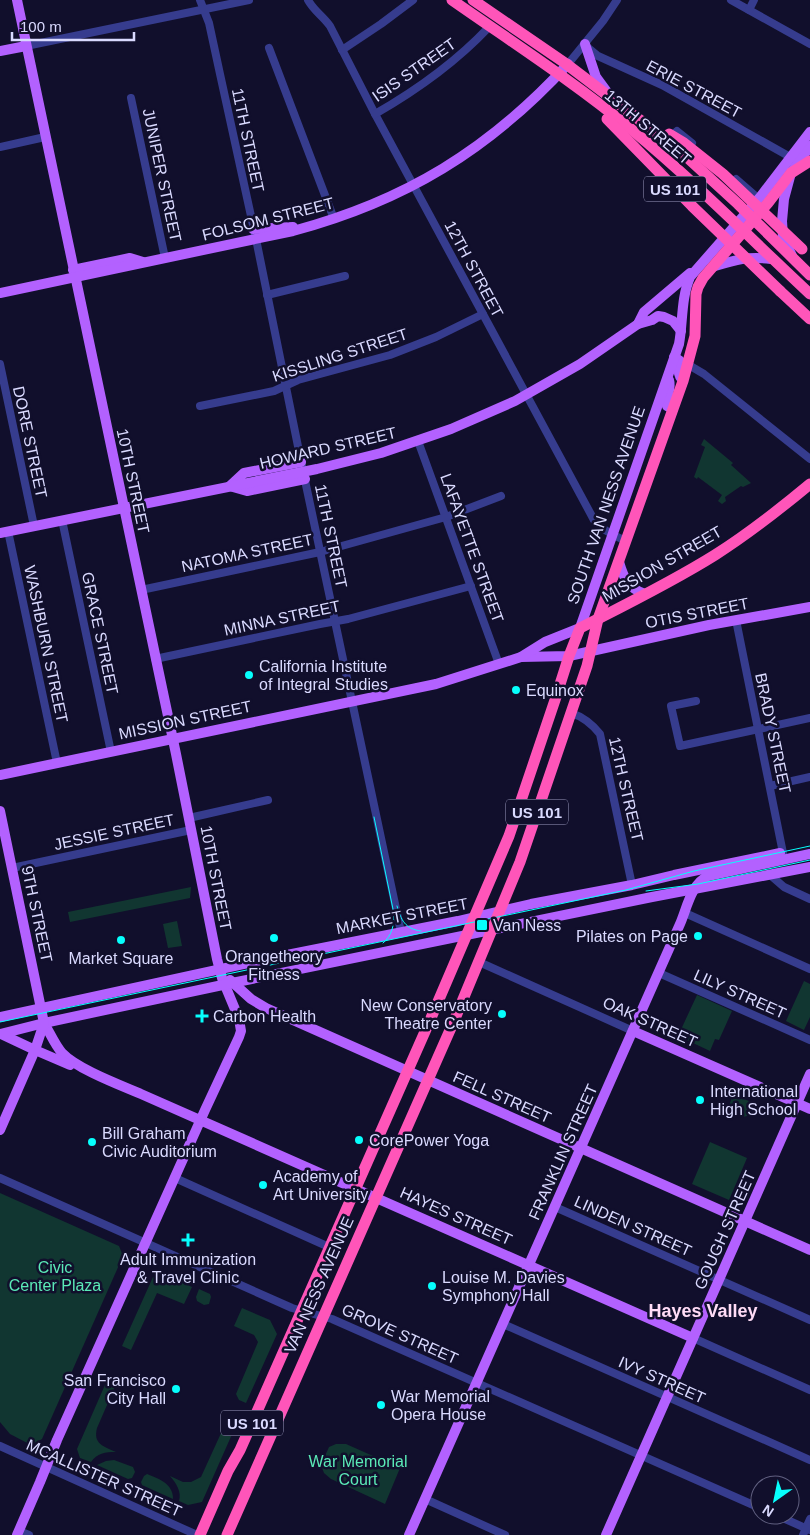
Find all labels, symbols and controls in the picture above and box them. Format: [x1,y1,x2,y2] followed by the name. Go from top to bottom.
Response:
[12,10,135,42] scale bar
[20,18,62,35] text: 100 m
[369,35,459,105] street label: ISIS STREET
[644,57,745,121] street label: ERIE STREET
[602,86,695,168] street label: 13TH STREET
[229,87,267,194] street label: 11TH STREET
[140,107,185,244] street label: JUNIPER STREET
[644,176,706,202] road number: US 101
[200,194,336,244] street label: FOLSOM STREET
[441,218,507,320] street label: 12TH STREET
[270,325,410,385] street label: KISSLING STREET
[10,385,50,500] street label: DORE STREET
[564,404,648,606] street label: SOUTH VAN NESS AVENUE
[258,424,398,472] street label: HOWARD STREET
[114,427,152,535] street label: 10TH STREET
[437,471,507,625] street label: LAFAYETTE STREET
[312,483,350,590] street label: 11TH STREET
[599,523,725,605] street label: MISSION STREET
[180,531,314,575] street label: NATOMA STREET
[21,564,71,724] street label: WASHBURN STREET
[79,570,121,696] street label: GRACE STREET
[644,595,750,631] street label: OTIS STREET
[222,597,342,639] street label: MINNA STREET
[259,658,388,693] place label: California Institute of Integral Studies
[243,669,255,681] marker: California Institute of Integral Studies
[752,671,794,795] street label: BRADY STREET
[526,682,584,699] place label: Equinox
[510,684,522,696] marker: Equinox
[117,698,253,742] street label: MISSION STREET
[606,735,646,843] street label: 12TH STREET
[506,800,568,824] road number: US 101
[52,811,176,853] street label: JESSIE STREET
[197,824,235,932] street label: 10TH STREET
[19,864,56,964] street label: 9TH STREET
[335,895,470,937] street label: MARKET STREET
[493,917,561,934] place label: Van Ness
[475,918,489,932] marker: Van Ness
[576,928,688,945] place label: Pilates on Page
[692,930,704,942] marker: Pilates on Page
[268,932,280,944] marker: Orangetheory Fitness
[115,934,127,946] marker: Market Square
[225,948,323,983] place label: Orangetheory Fitness
[69,950,174,967] place label: Market Square
[691,966,789,1022] street label: LILY STREET
[600,994,700,1050] street label: OAK STREET
[360,997,493,1032] place label: New Conservatory Theatre Center
[213,1008,316,1025] place label: Carbon Health
[496,1008,508,1020] marker: New Conservatory Theatre Center
[195,1009,209,1023] marker: Carbon Health
[450,1068,554,1126] street label: FELL STREET
[525,1081,601,1222] street label: FRANKLIN STREET
[710,1083,798,1118] place label: International High School
[694,1094,706,1106] marker: International High School
[102,1125,217,1160] place label: Bill Graham Civic Auditorium
[369,1132,489,1149] place label: CorePower Yoga
[353,1134,365,1146] marker: CorePower Yoga
[86,1136,98,1148] marker: Bill Graham Civic Auditorium
[273,1168,368,1203] place label: Academy of Art University
[691,1168,759,1292] street label: GOUGH STREET
[257,1179,269,1191] marker: Academy of Art University
[397,1184,515,1248] street label: HAYES STREET
[572,1193,694,1260] street label: LINDEN STREET
[281,1214,357,1356] street label: VAN NESS AVENUE
[181,1233,195,1247] marker: Adult Immunization & Travel Clinic
[120,1251,256,1286] place label: Adult Immunization & Travel Clinic
[9,1259,101,1294] park label: Civic Center Plaza
[442,1269,565,1304] place label: Louise M. Davies Symphony Hall
[426,1280,438,1292] marker: Louise M. Davies Symphony Hall
[339,1301,461,1367] street label: GROVE STREET
[648,1301,758,1321] district label: Hayes Valley
[616,1353,708,1407] street label: IVY STREET
[64,1372,166,1407] place label: San Francisco City Hall
[170,1383,182,1395] marker: San Francisco City Hall
[391,1388,490,1423] place label: War Memorial Opera House
[375,1399,387,1411] marker: War Memorial Opera House
[221,1410,283,1436] road number: US 101
[24,1436,184,1520] street label: MCALLISTER STREET
[309,1453,407,1488] park label: War Memorial Court
[750,1475,800,1525] north arrow
[759,1501,777,1520] text: N

